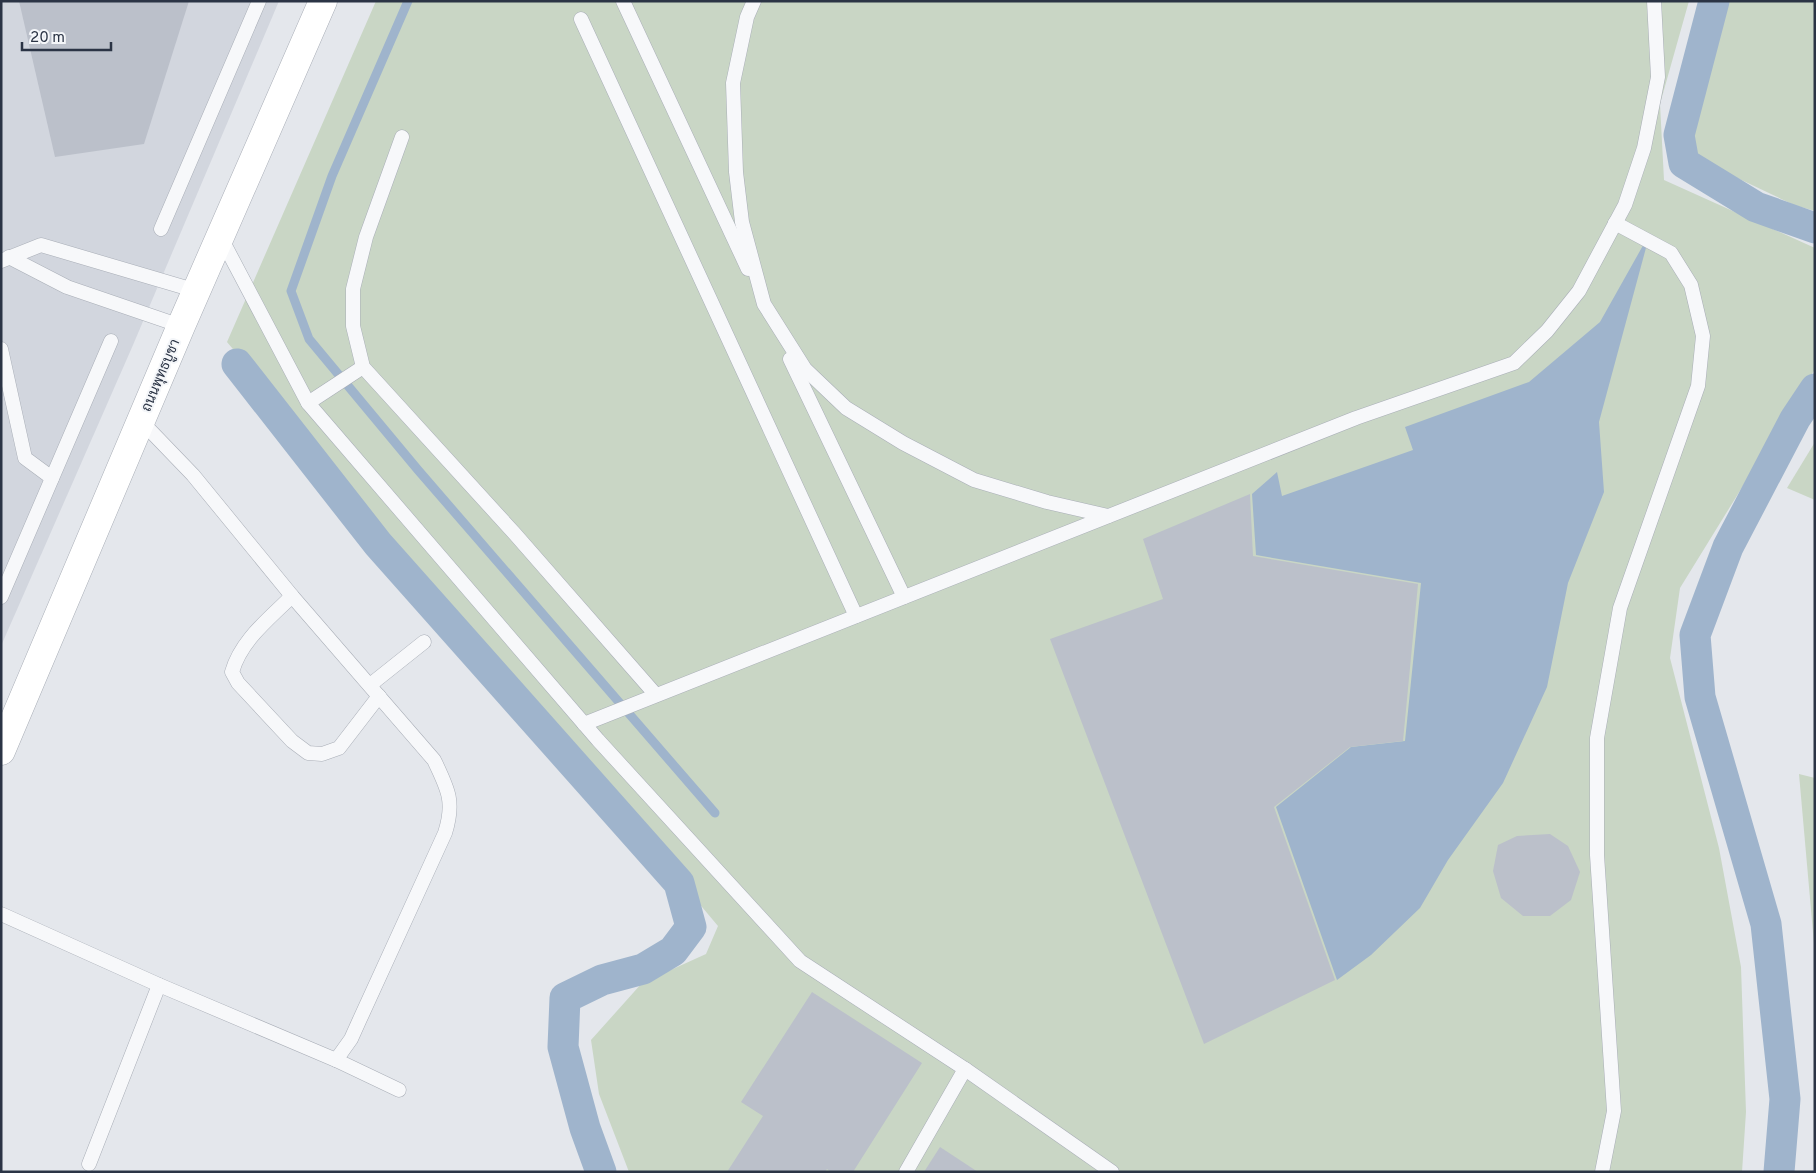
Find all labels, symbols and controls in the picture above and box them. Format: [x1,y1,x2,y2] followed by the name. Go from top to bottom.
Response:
[22,20,111,52] scale bar
[30,29,65,48] text: 20 m
[138,337,184,414] street label: ถนนพุทธบูชา

